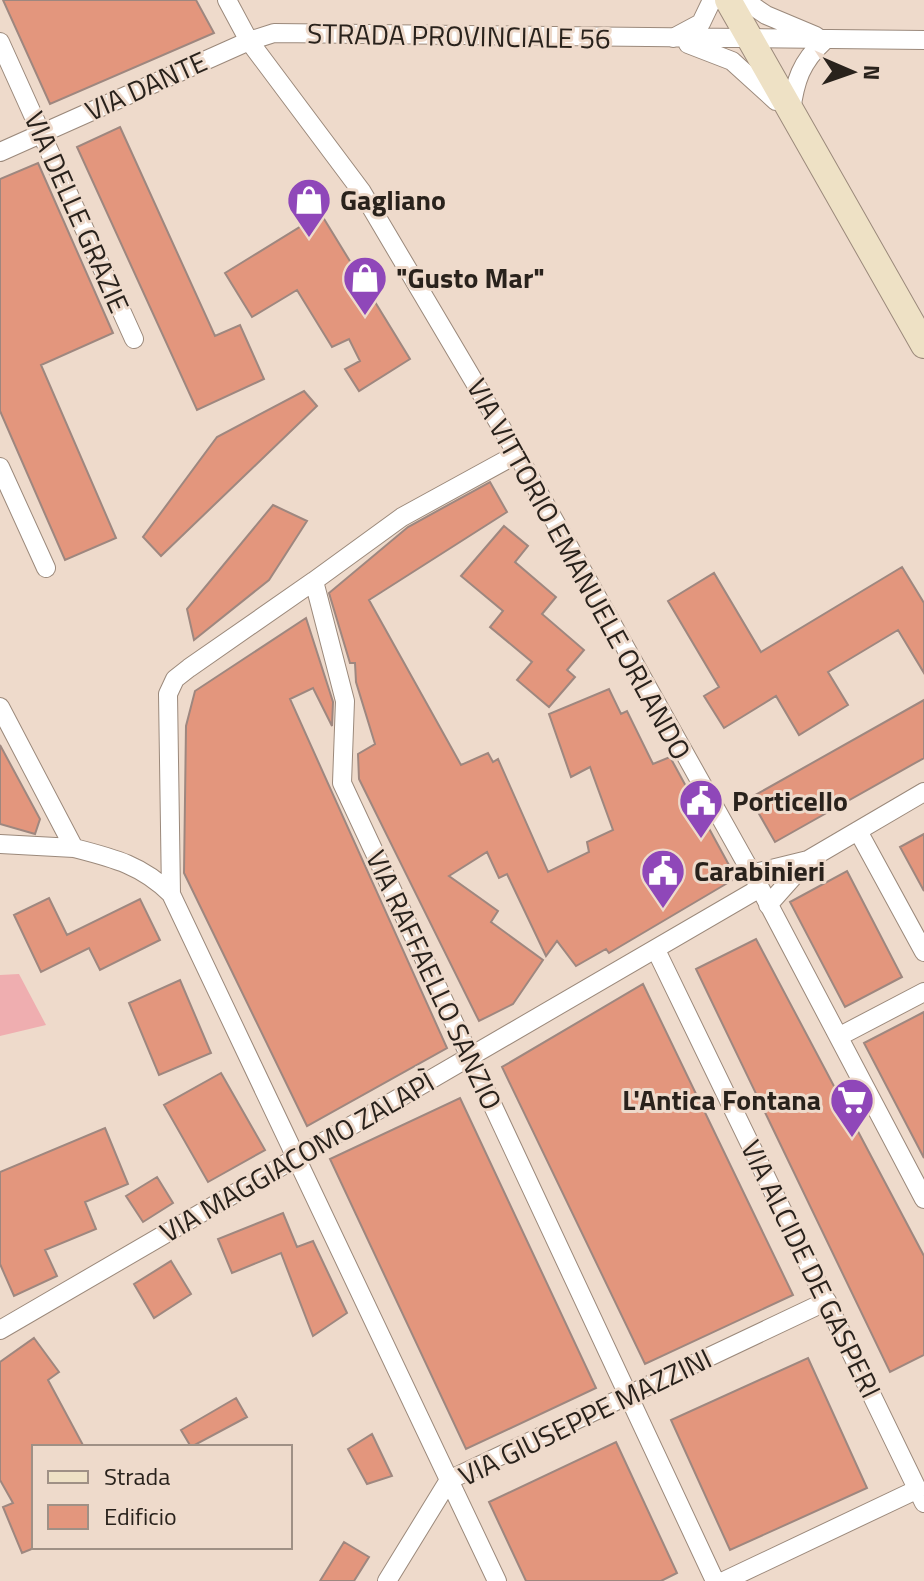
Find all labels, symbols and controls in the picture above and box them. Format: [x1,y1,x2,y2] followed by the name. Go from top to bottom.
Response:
[307,11,611,60] street label: STRADA PROVINCIALE 56
[812,32,892,112] north arrow
[78,40,214,132] street label: VIA DANTE
[855,64,889,81] text: N
[14,104,141,319] street label: VIA DELLE GRAZIE
[285,176,333,239] shop icon: Gagliano
[340,178,446,221] place label: Gagliano
[341,254,389,317] shop icon: "Gusto Mar"
[396,256,545,299] place label: "Gusto Mar"
[456,370,702,767] street label: VIA VITTORIO EMANUELE ORLANDO
[677,777,725,840] public building icon: Porticello
[732,779,848,822] place label: Porticello
[355,843,514,1117] street label: VIA RAFFAELLO SANZIO
[639,847,687,910] public building icon: Carabinieri
[694,849,825,892] place label: Carabinieri
[152,1060,442,1253] street label: VIA MAGGIACOMO ZALAPÌ
[828,1076,876,1139] supermarket icon: L'Antica Fontana
[622,1078,821,1121] place label: L'Antica Fontana
[730,1132,893,1405] street label: VIA ALCIDE DE GASPERI
[451,1337,719,1497] street label: VIA GIUSEPPE MAZZINI
[32,1445,292,1549] legend
[104,1458,170,1494] text: Strada
[104,1498,177,1534] text: Edificio

